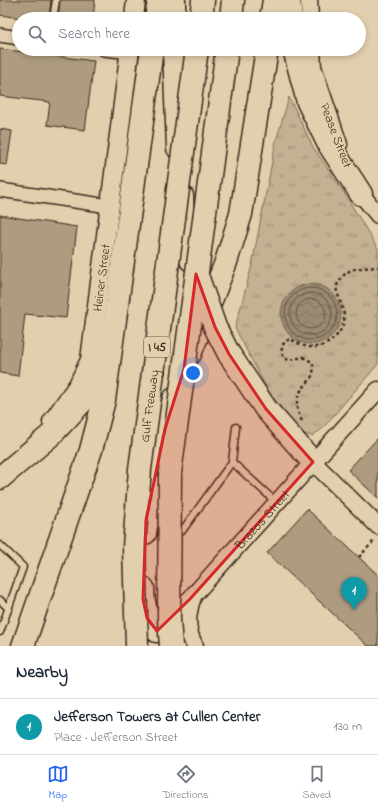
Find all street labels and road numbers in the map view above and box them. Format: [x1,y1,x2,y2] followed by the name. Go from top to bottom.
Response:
[315,100,357,171] street label: Pease Street
[88,242,116,313] street label: Heiner Street
[144,337,170,357] road number: I 45
[136,369,165,443] street label: Gulf Freeway
[230,486,295,555] street label: Brazos Street

